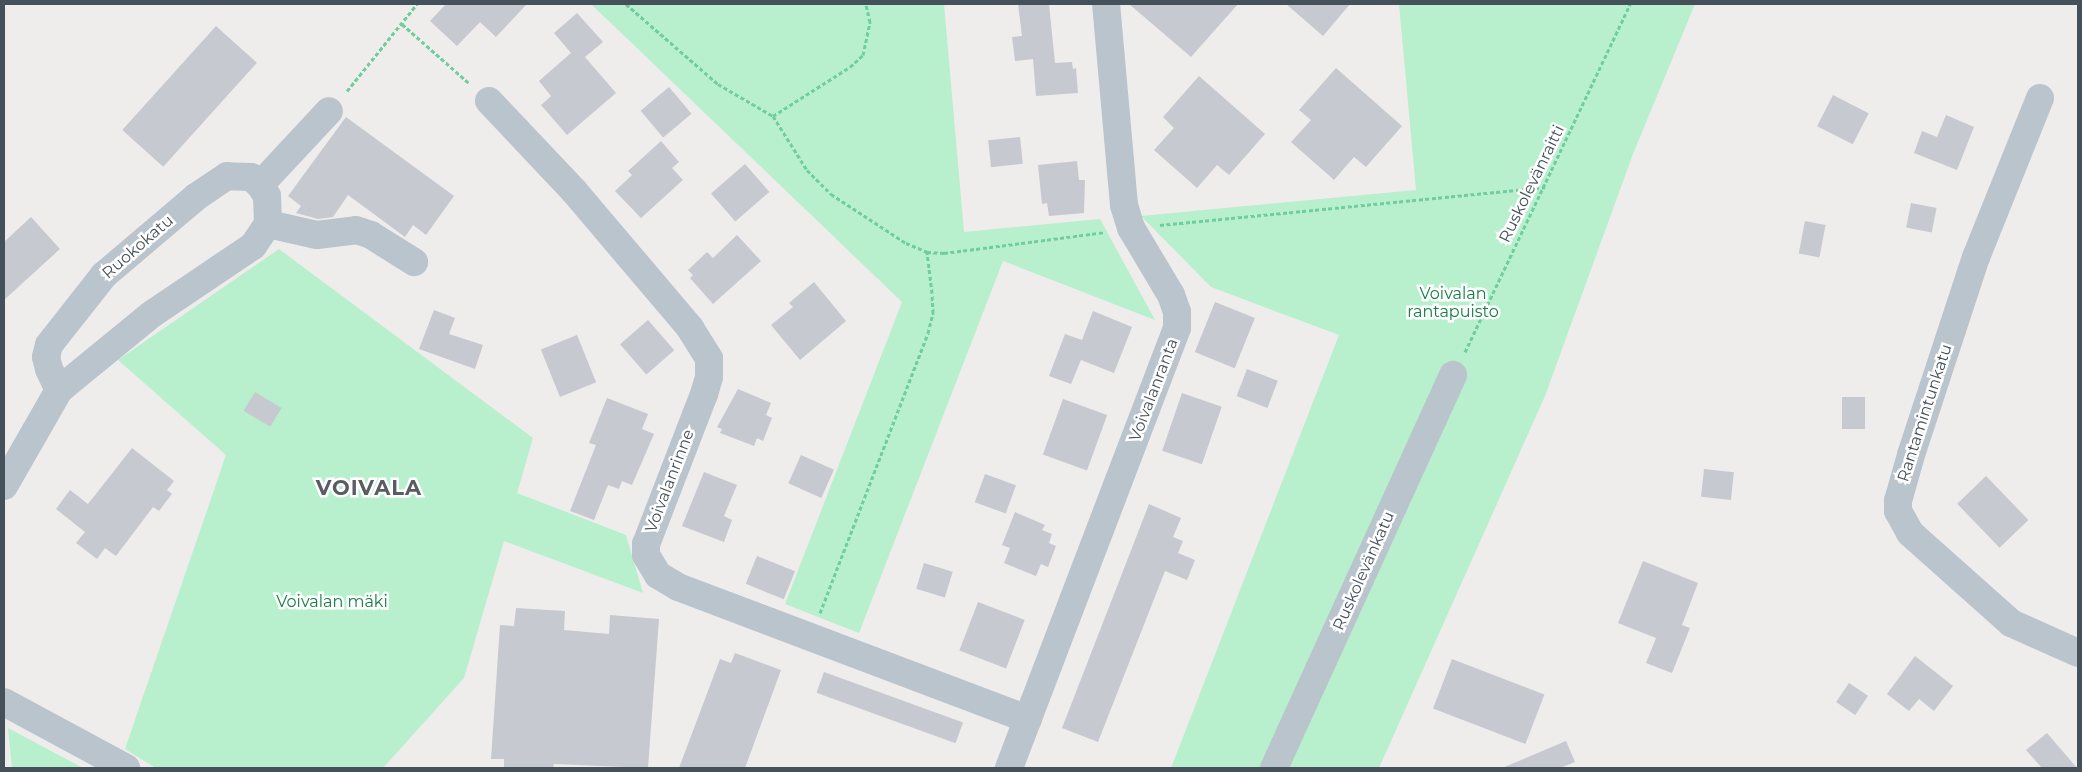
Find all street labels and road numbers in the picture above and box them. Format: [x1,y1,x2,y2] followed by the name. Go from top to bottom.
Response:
[1495,122,1569,246] street label: Ruskolevänraitti
[99,211,177,283] street label: Ruokokatu
[1126,336,1182,444] street label: Voivalanranta
[1894,342,1956,484] street label: Rantamintunkatu
[642,427,698,535] street label: Voivalanrinne
[1329,509,1399,633] street label: Ruskolevänkatu

